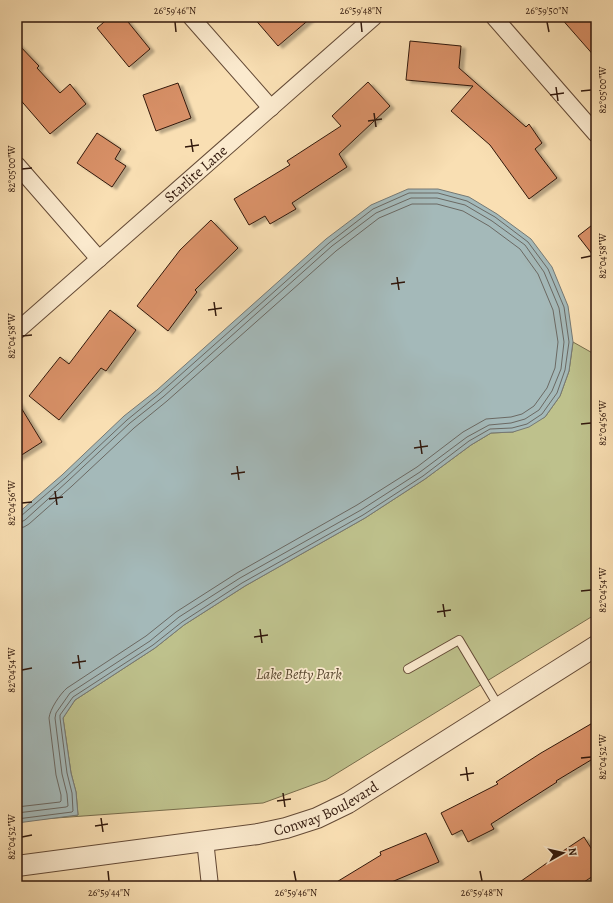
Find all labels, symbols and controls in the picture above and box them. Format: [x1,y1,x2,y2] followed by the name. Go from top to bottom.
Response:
[154,4,196,17] text: 26°59'46"N
[340,4,382,17] text: 26°59'48"N
[526,4,568,17] text: 26°59'50"N
[596,66,609,113] text: 82°05'00"W
[160,140,232,207] street label: Starlite Lane
[5,145,18,192] text: 82°05'00"W
[596,232,609,279] text: 82°04'58"W
[5,312,18,359] text: 82°04'58"W
[596,400,609,446] text: 82°04'56"W
[5,480,18,526] text: 82°04'56"W
[596,567,609,613] text: 82°04'54"W
[5,647,18,693] text: 82°04'54"W
[256,664,342,684] park label: Lake Betty Park
[596,734,609,780] text: 82°04'52"W
[272,776,383,840] street label: Conway Boulevard
[5,814,18,860] text: 82°04'52"W
[543,833,583,873] north arrow
[564,847,580,857] text: N
[88,886,130,899] text: 26°59'44"N
[275,886,317,899] text: 26°59'46"N
[461,886,503,899] text: 26°59'48"N

